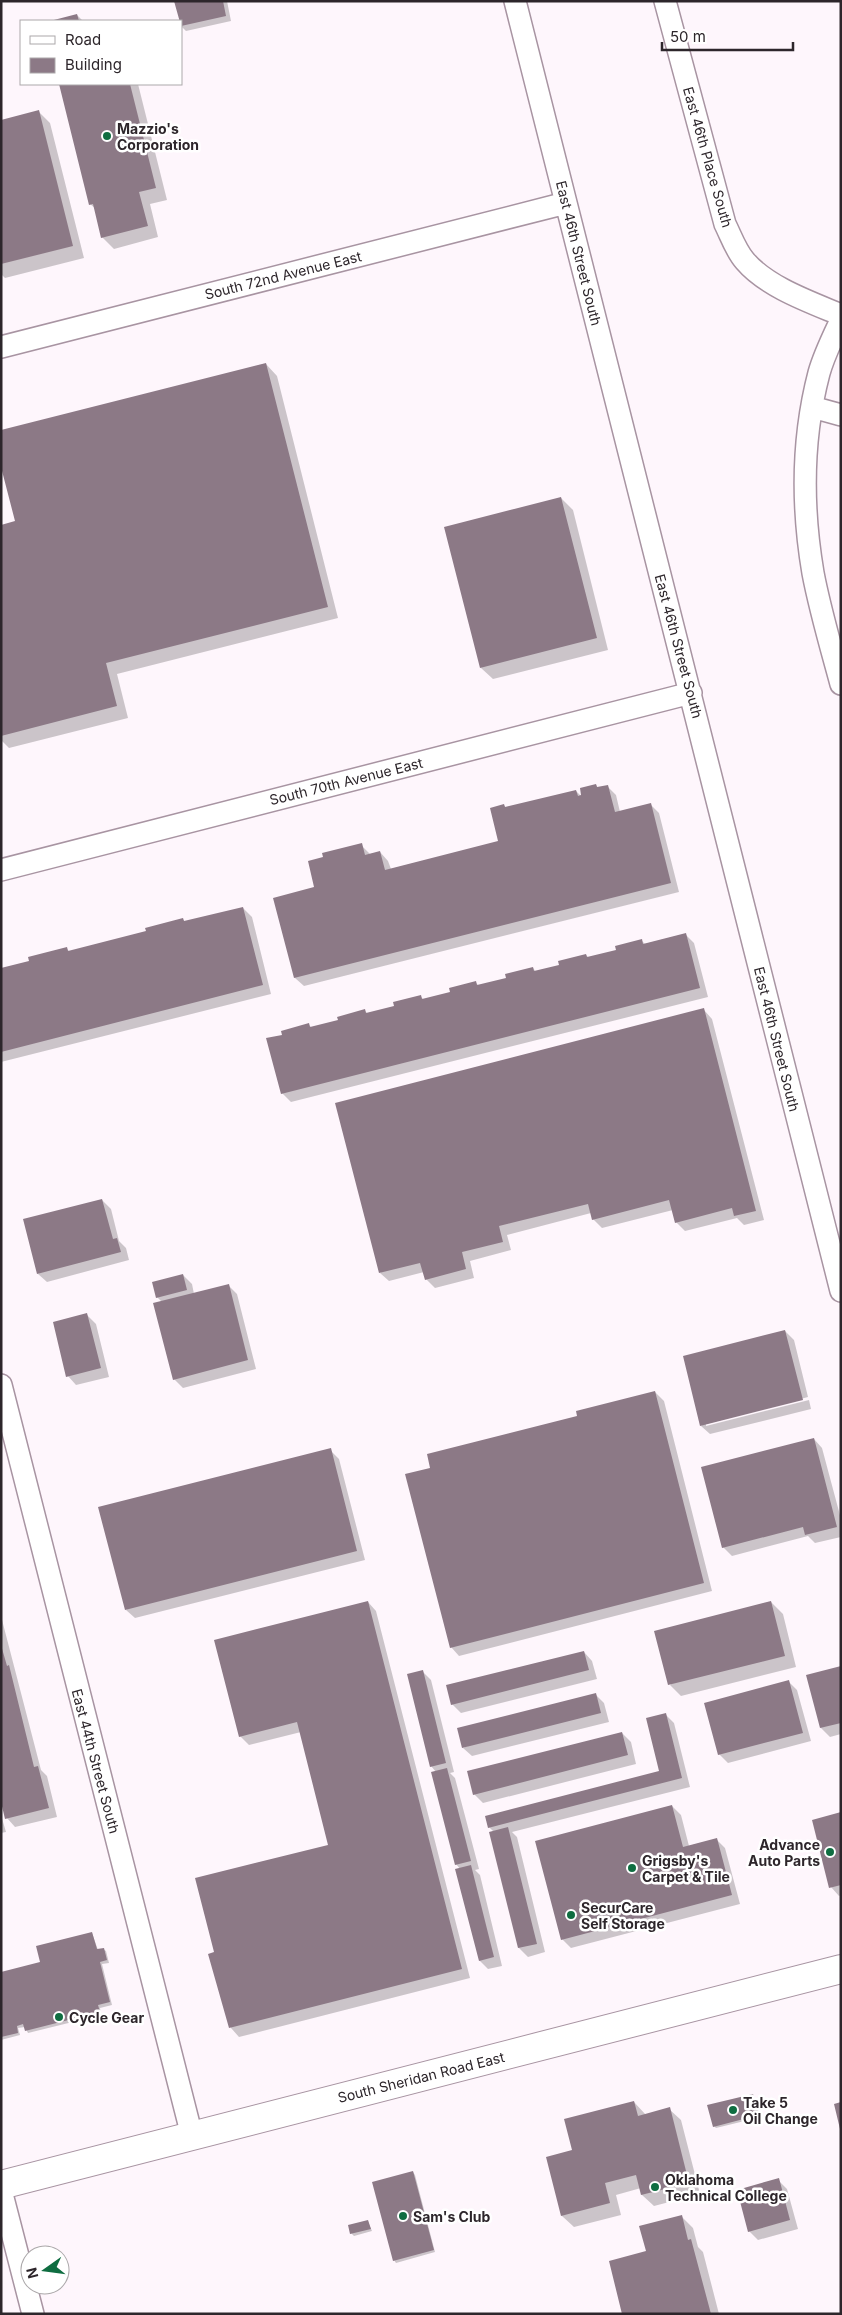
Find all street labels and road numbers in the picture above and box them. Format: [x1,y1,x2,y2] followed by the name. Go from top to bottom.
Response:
[680,85,736,229] street label: East 46th Place South
[553,179,605,327] street label: East 46th Street South
[203,247,364,303] street label: South 72nd Avenue East
[652,572,706,720] street label: East 46th Street South
[268,754,425,808] street label: South 70th Avenue East
[751,965,803,1113] street label: East 46th Street South
[69,1687,123,1835] street label: East 44th Street South
[336,2048,507,2106] street label: South Sheridan Road East

